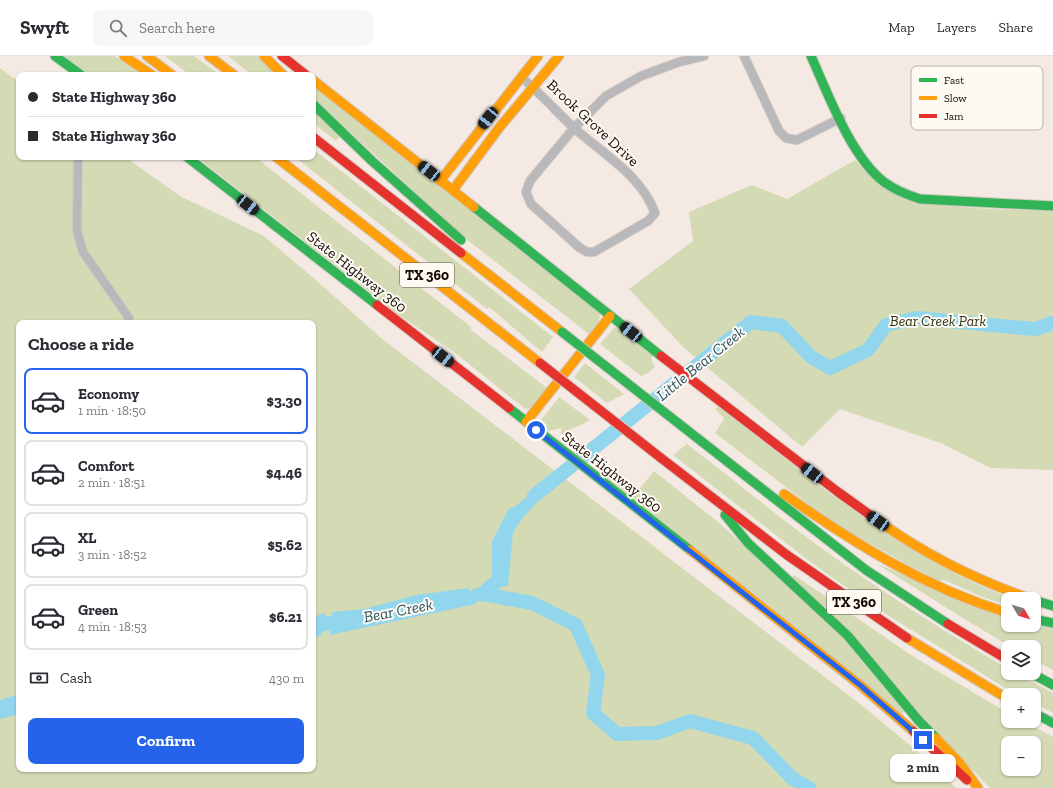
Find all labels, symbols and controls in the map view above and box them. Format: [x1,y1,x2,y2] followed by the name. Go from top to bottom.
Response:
[93,10,373,46] search box
[20,16,69,39] text: Swyft
[107,17,129,39] icon: search
[139,19,215,37] text: Search here
[888,19,915,36] text: Map
[937,19,976,36] text: Layers
[998,19,1033,36] text: Share
[911,66,1043,130] legend
[944,74,965,87] text: Fast
[543,76,643,170] street label: Brook Grove Drive
[52,88,176,106] text: State Highway 360
[944,92,967,105] text: Slow
[476,105,500,131] car
[944,110,964,123] text: Jam
[52,127,176,145] text: State Highway 360
[416,159,442,183] car
[235,193,261,217] car
[303,227,411,317] street label: State Highway 360
[400,263,454,287] road number: TX 360
[890,312,986,330] park label: Bear Creek Park
[618,320,644,344] car
[652,322,748,405] water label: Little Bear Creek
[28,333,134,355] text: Choose a ride
[430,345,456,369] car
[30,383,66,419] icon: car
[78,385,139,403] text: Economy
[267,392,302,410] text: $3.30
[78,403,146,418] text: 1 min · 18:50
[527,421,545,439] route start
[558,427,666,517] street label: State Highway 360
[30,455,66,491] icon: car
[78,457,134,475] text: Comfort
[799,461,825,485] car
[266,464,302,482] text: $4.46
[78,475,145,490] text: 2 min · 18:51
[865,509,891,533] car
[30,527,66,563] icon: car
[78,529,96,547] text: XL
[267,536,302,554] text: $5.62
[78,547,147,562] text: 3 min · 18:52
[827,590,881,614] road number: TX 360
[1001,592,1041,632] north arrow
[1001,592,1041,776] map controls
[362,594,434,626] water label: Bear Creek
[30,599,66,635] icon: car
[78,601,118,619] text: Green
[269,608,302,626] text: $6.21
[78,619,147,634] text: 4 min · 18:53
[1001,640,1041,680] button: layers
[28,667,50,689] icon: cash
[60,669,92,687] text: Cash
[269,671,304,686] text: 430 m
[1001,688,1041,728] button: +
[28,718,304,764] button: Confirm
[914,731,932,749] route end
[1001,736,1041,776] button: −
[890,754,956,782] callout: 2 min
[907,760,939,775] text: 2 min

